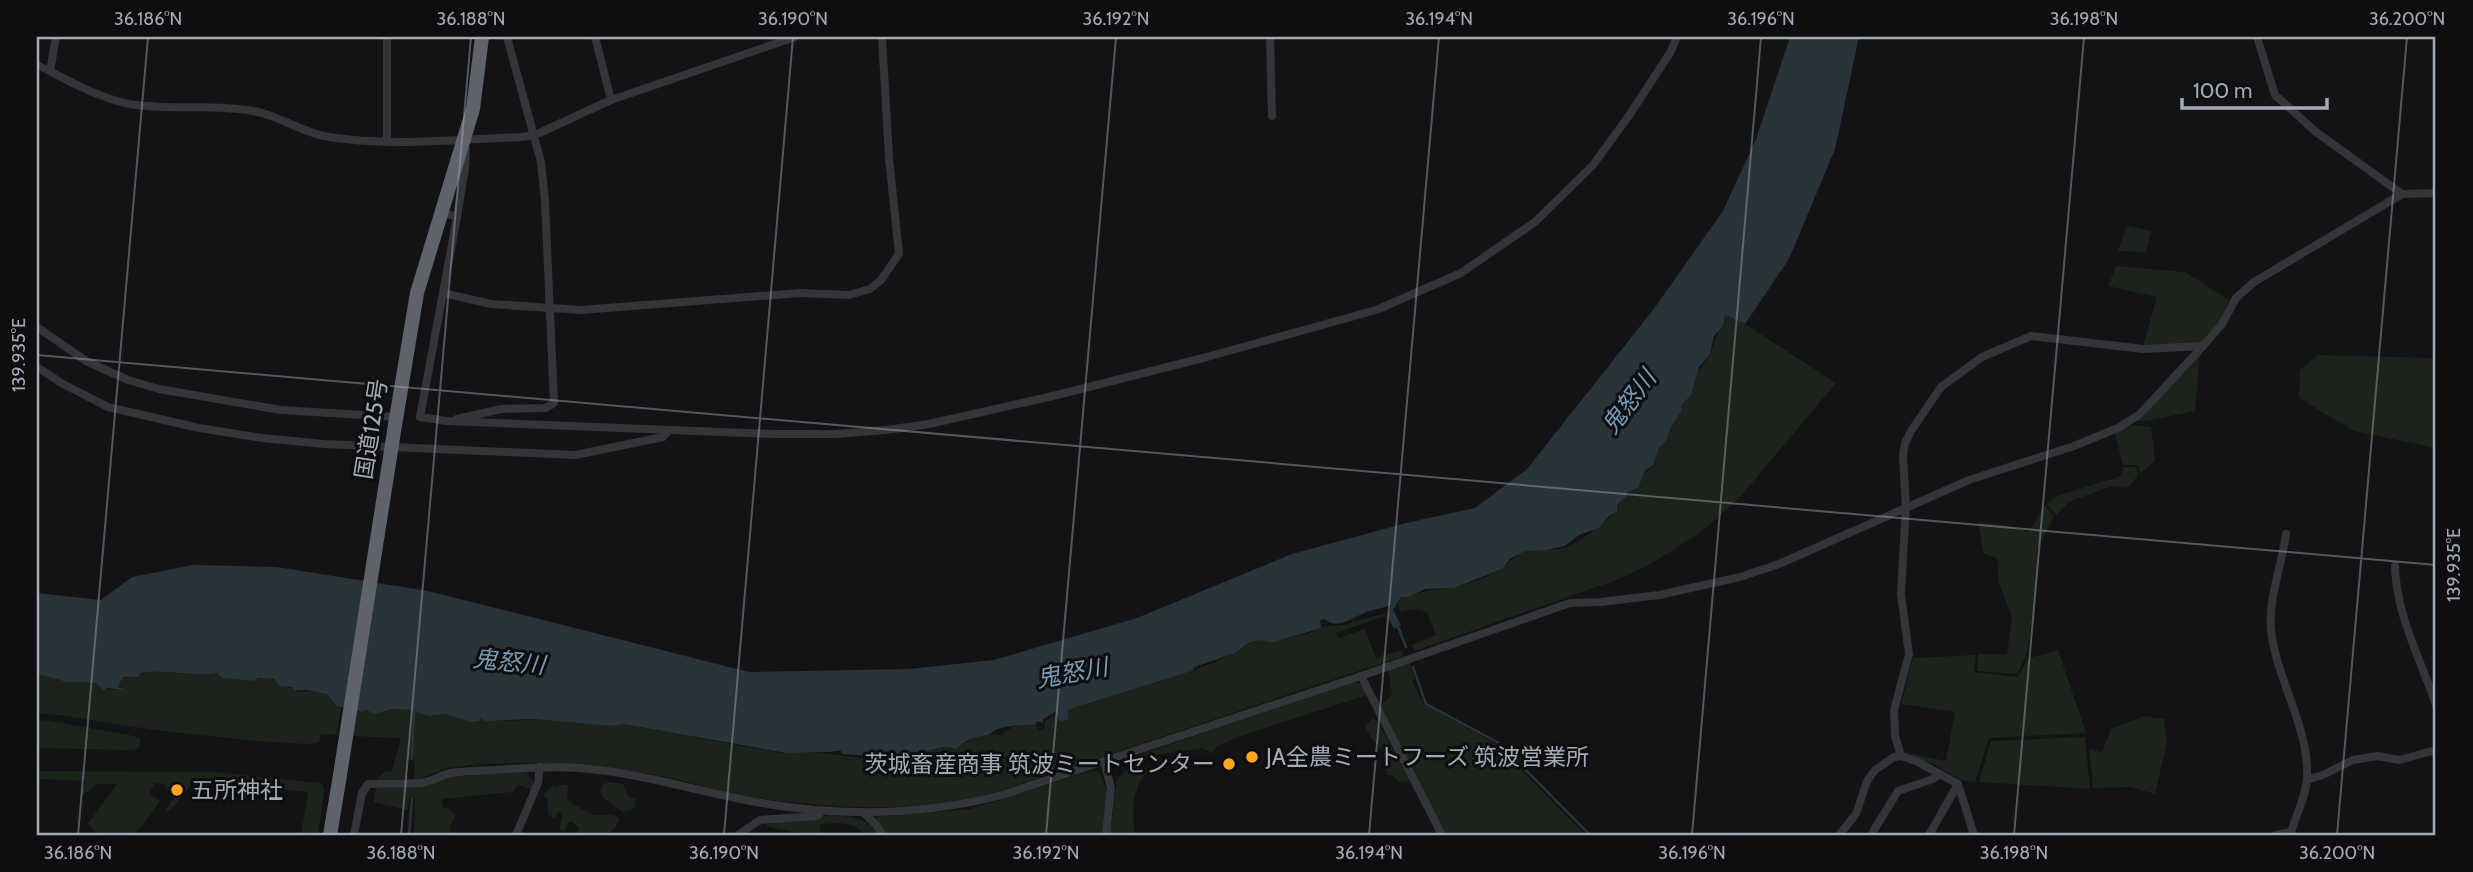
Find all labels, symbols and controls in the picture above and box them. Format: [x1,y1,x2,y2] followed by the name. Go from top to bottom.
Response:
[114,8,182,30] text: 36.186°N
[436,8,506,30] text: 36.188°N
[758,8,828,30] text: 36.190°N
[1083,8,1149,30] text: 36.192°N
[1405,8,1473,30] text: 36.194°N
[1727,8,1795,30] text: 36.196°N
[2050,8,2118,30] text: 36.198°N
[2369,8,2445,30] text: 36.200°N
[2182,66,2328,110] scale bar
[2193,78,2252,103] text: 100 m
[8,318,30,392] text: 139.935°E
[1595,362,1664,439] water label: 鬼怒川
[349,377,393,481] street label: 国道125号
[2443,528,2465,602] text: 139.935°E
[472,643,549,680] water label: 鬼怒川
[1034,651,1113,693] water label: 鬼怒川
[1265,743,1589,771] place label: JA全農ミートフーズ 筑波営業所
[1244,749,1260,765] marker: JA全農ミートフーズ 筑波営業所
[865,750,1215,778] place label: 茨城畜産商事 筑波ミートセンター
[1221,756,1237,772] marker: 茨城畜産商事 筑波ミートセンター
[191,776,283,804] place label: 五所神社
[169,782,185,798] marker: 五所神社
[44,842,112,864] text: 36.186°N
[366,842,436,864] text: 36.188°N
[689,842,759,864] text: 36.190°N
[1013,842,1079,864] text: 36.192°N
[1335,842,1403,864] text: 36.194°N
[1658,842,1726,864] text: 36.196°N
[1980,842,2048,864] text: 36.198°N
[2299,842,2375,864] text: 36.200°N

